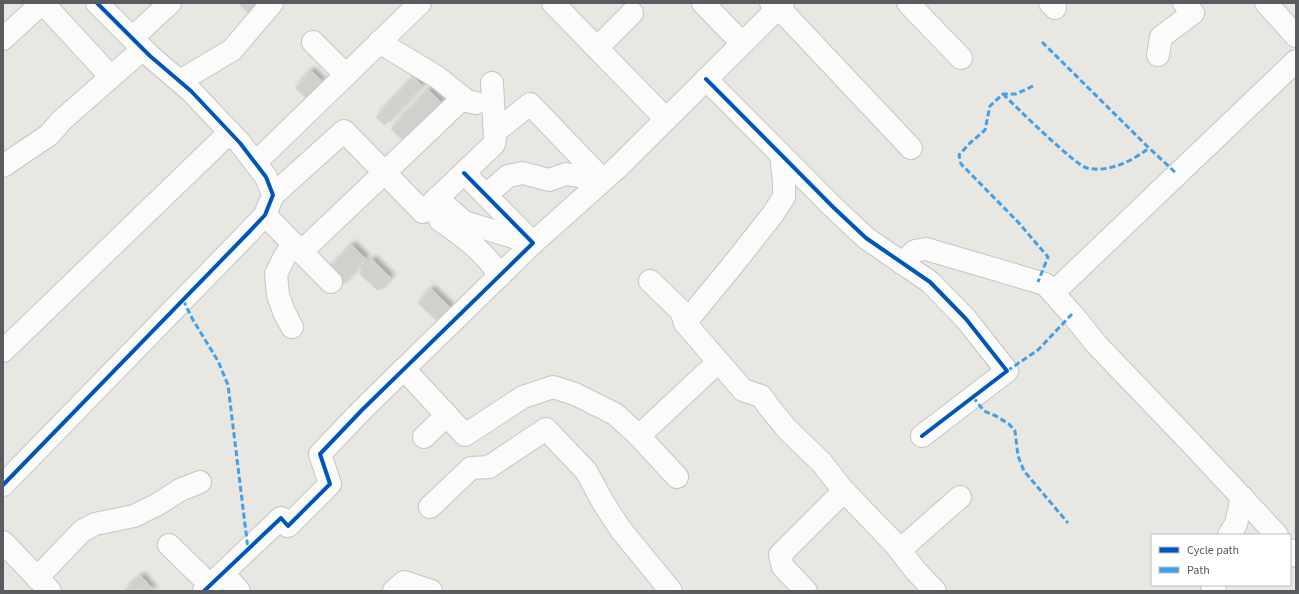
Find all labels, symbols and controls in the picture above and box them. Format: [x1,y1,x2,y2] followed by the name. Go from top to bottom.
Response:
[1151,534,1291,586] legend
[1187,542,1239,559] text: Cycle path
[1187,562,1210,579] text: Path

